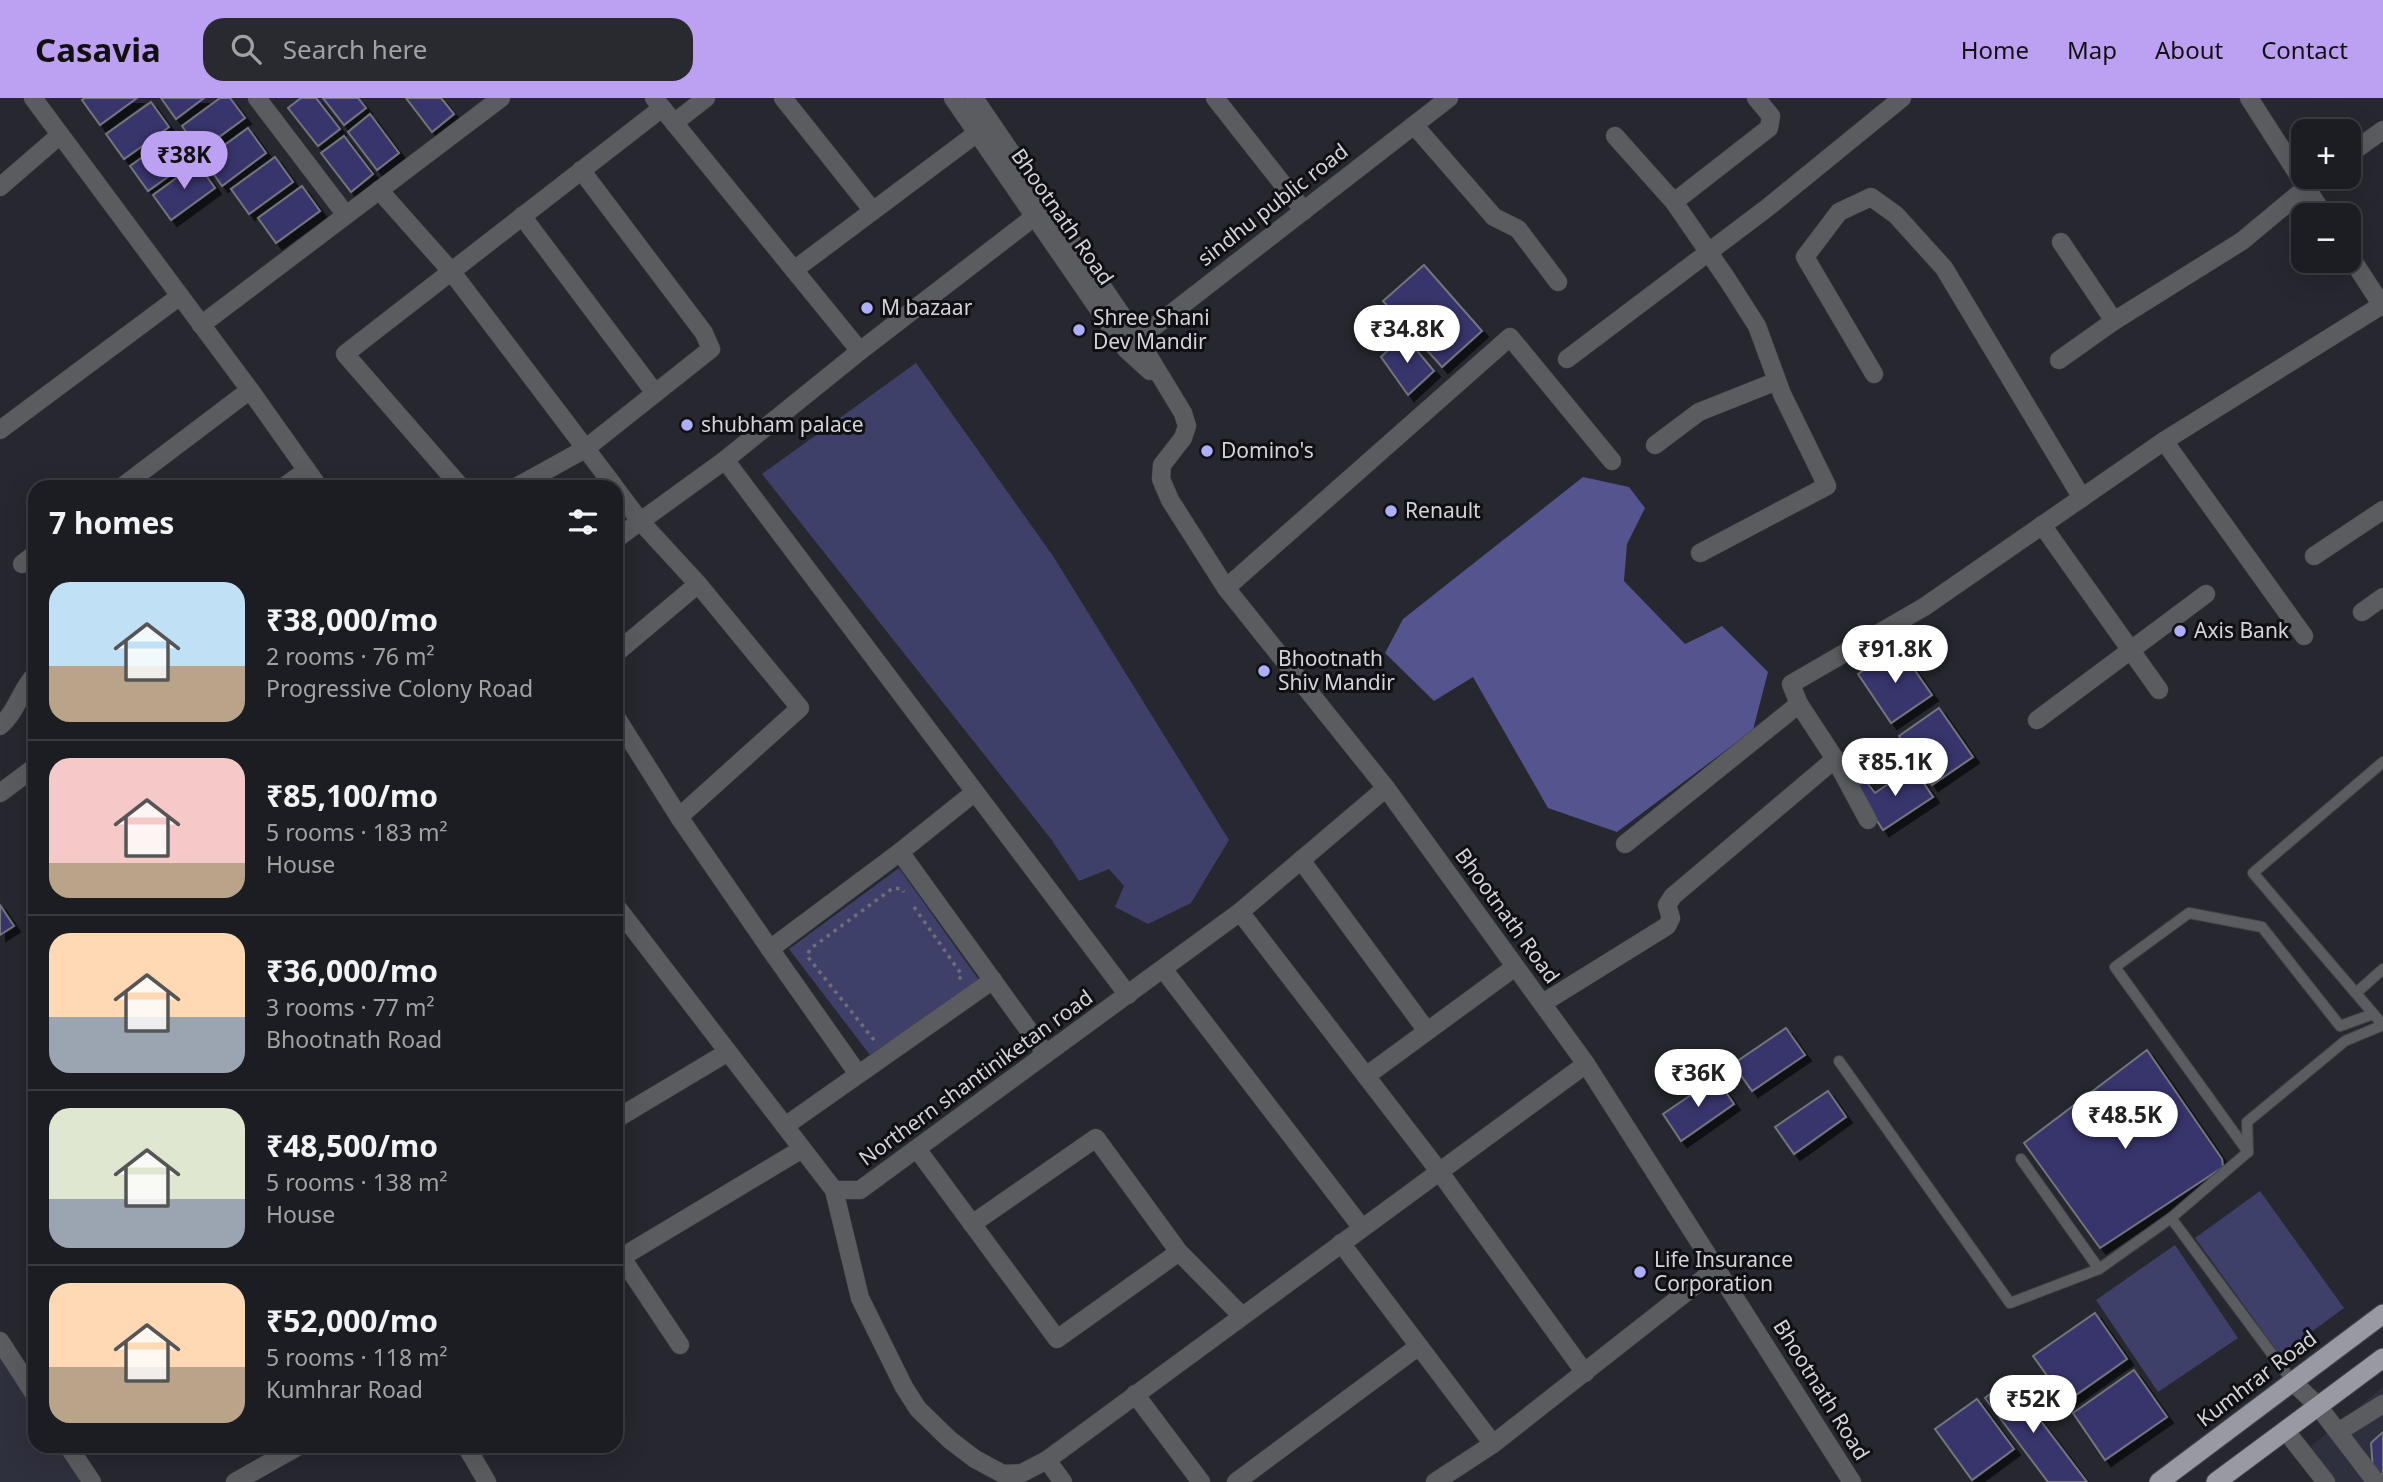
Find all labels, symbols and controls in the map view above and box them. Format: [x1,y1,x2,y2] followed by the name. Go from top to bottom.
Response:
[203,18,693,81] search box
[35,27,161,72] text: Casavia
[227,30,265,68] icon: search
[283,31,427,67] text: Search here
[1961,33,2029,66] text: Home
[2067,33,2117,66] text: Map
[2155,33,2223,66] text: About
[2261,33,2348,66] text: Contact
[2291,119,2361,273] map controls
[2291,119,2361,189] button: +
[143,132,225,191] pin: ₹38K
[1191,137,1353,272] street label: sindhu public road
[157,138,211,170] text: ₹38K
[1005,143,1120,290] street label: Bhootnath Road
[2291,203,2361,273] button: −
[881,293,973,321] place label: M bazaar
[859,300,875,316] marker: M bazaar
[1093,303,1210,355] place label: Shree Shani Dev Mandir
[1350,306,1464,365] pin: ₹34.8K
[1370,312,1444,344] text: ₹34.8K
[1071,322,1087,338] marker: Shree Shani Dev Mandir
[701,410,864,438] place label: shubham palace
[679,417,695,433] marker: shubham palace
[1221,436,1314,464] place label: Domino's
[1199,443,1215,459] marker: Domino's
[1405,496,1481,524] place label: Renault
[49,502,174,543] text: 7 homes
[564,503,602,541] icon: filters
[1383,503,1399,519] marker: Renault
[266,599,438,640] text: ₹38,000/mo
[105,610,189,694] icon: home
[2194,616,2290,644] place label: Axis Bank
[2172,623,2188,639] marker: Axis Bank
[1838,626,1952,685] pin: ₹91.8K
[1858,632,1932,664] text: ₹91.8K
[266,640,435,672] text: 2 rooms · 76 m²
[1278,644,1395,696] place label: Bhootnath Shiv Mandir
[1256,663,1272,679] marker: Bhootnath Shiv Mandir
[266,672,533,704] text: Progressive Colony Road
[1838,738,1952,798] pin: ₹85.1K
[1858,745,1932,777] text: ₹85.1K
[266,775,438,816] text: ₹85,100/mo
[105,786,189,870] icon: home
[266,816,448,848] text: 5 rooms · 183 m²
[1449,842,1566,989] street label: Bhootnath Road
[266,848,335,880] text: House
[266,950,438,991] text: ₹36,000/mo
[105,961,189,1045] icon: home
[853,983,1098,1172] street label: Northern shantiniketan road
[266,991,435,1023] text: 3 rooms · 77 m²
[266,1023,442,1055] text: Bhootnath Road
[1657,1049,1739,1109] pin: ₹36K
[1671,1056,1725,1088] text: ₹36K
[2068,1091,2182,1151] pin: ₹48.5K
[2088,1098,2162,1130] text: ₹48.5K
[266,1125,438,1166] text: ₹48,500/mo
[105,1136,189,1220] icon: home
[266,1166,448,1198] text: 5 rooms · 138 m²
[266,1198,335,1230] text: House
[1654,1245,1793,1297] place label: Life Insurance Corporation
[1632,1264,1648,1280] marker: Life Insurance Corporation
[266,1300,438,1341] text: ₹52,000/mo
[105,1311,189,1395] icon: home
[1767,1314,1876,1465] street label: Bhootnath Road
[2191,1324,2322,1432] street label: Kumhrar Road
[266,1341,448,1373] text: 5 rooms · 118 m²
[266,1373,423,1405] text: Kumhrar Road
[1992,1376,2074,1435] pin: ₹52K
[2006,1382,2060,1414] text: ₹52K

